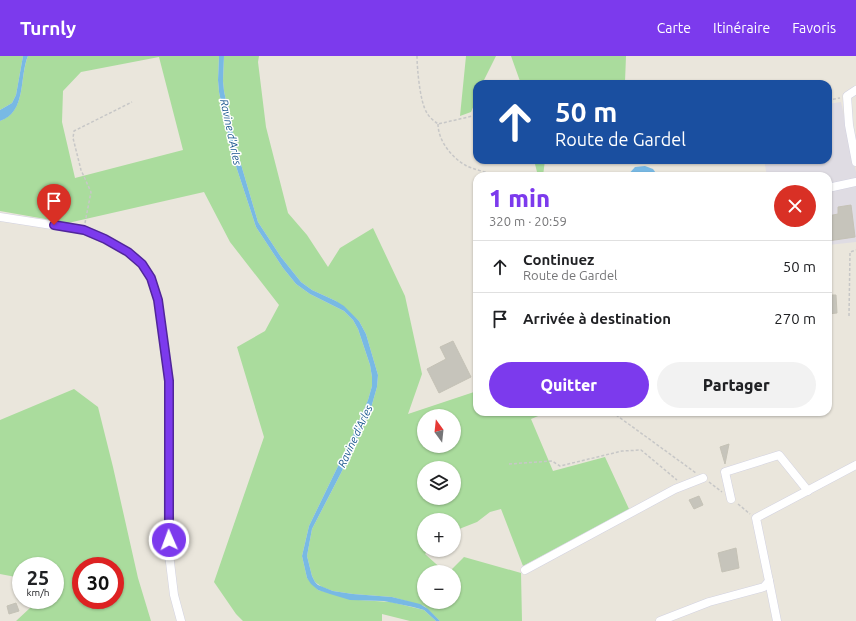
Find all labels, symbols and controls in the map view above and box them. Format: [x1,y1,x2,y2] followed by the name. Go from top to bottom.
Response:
[20,17,76,39] text: Turnly
[657,20,691,36] text: Carte
[713,20,770,36] text: Itinéraire
[792,20,836,36] text: Favoris
[489,96,541,148] icon: ahead
[555,96,617,127] text: 50 m
[218,98,244,166] water label: Ravine d'Arles
[555,129,686,149] text: Route de Gardel
[37,184,71,225] pin
[489,185,550,212] text: 1 min
[774,185,816,227] button: close
[43,190,65,212] icon: arrive
[489,214,567,228] text: 320 m · 20:59
[523,251,594,268] text: Continuez
[489,256,511,278] icon: ahead
[783,258,816,275] text: 50 m
[523,268,618,282] text: Route de Gardel
[489,308,511,330] icon: arrive
[523,310,671,327] text: Arrivée à destination
[774,310,816,327] text: 270 m
[489,362,649,408] button: Quitter
[657,362,816,408] button: Partager
[335,403,375,469] water label: Ravine d'Arles
[417,409,461,453] north arrow
[417,409,461,609] map controls
[417,461,461,505] button: layers
[417,513,461,557] button: +
[148,519,190,561] position arrow
[72,557,124,609] speed limit sign: 30
[417,565,461,609] button: −
[27,566,49,589] text: 25
[26,587,50,598] text: km/h

